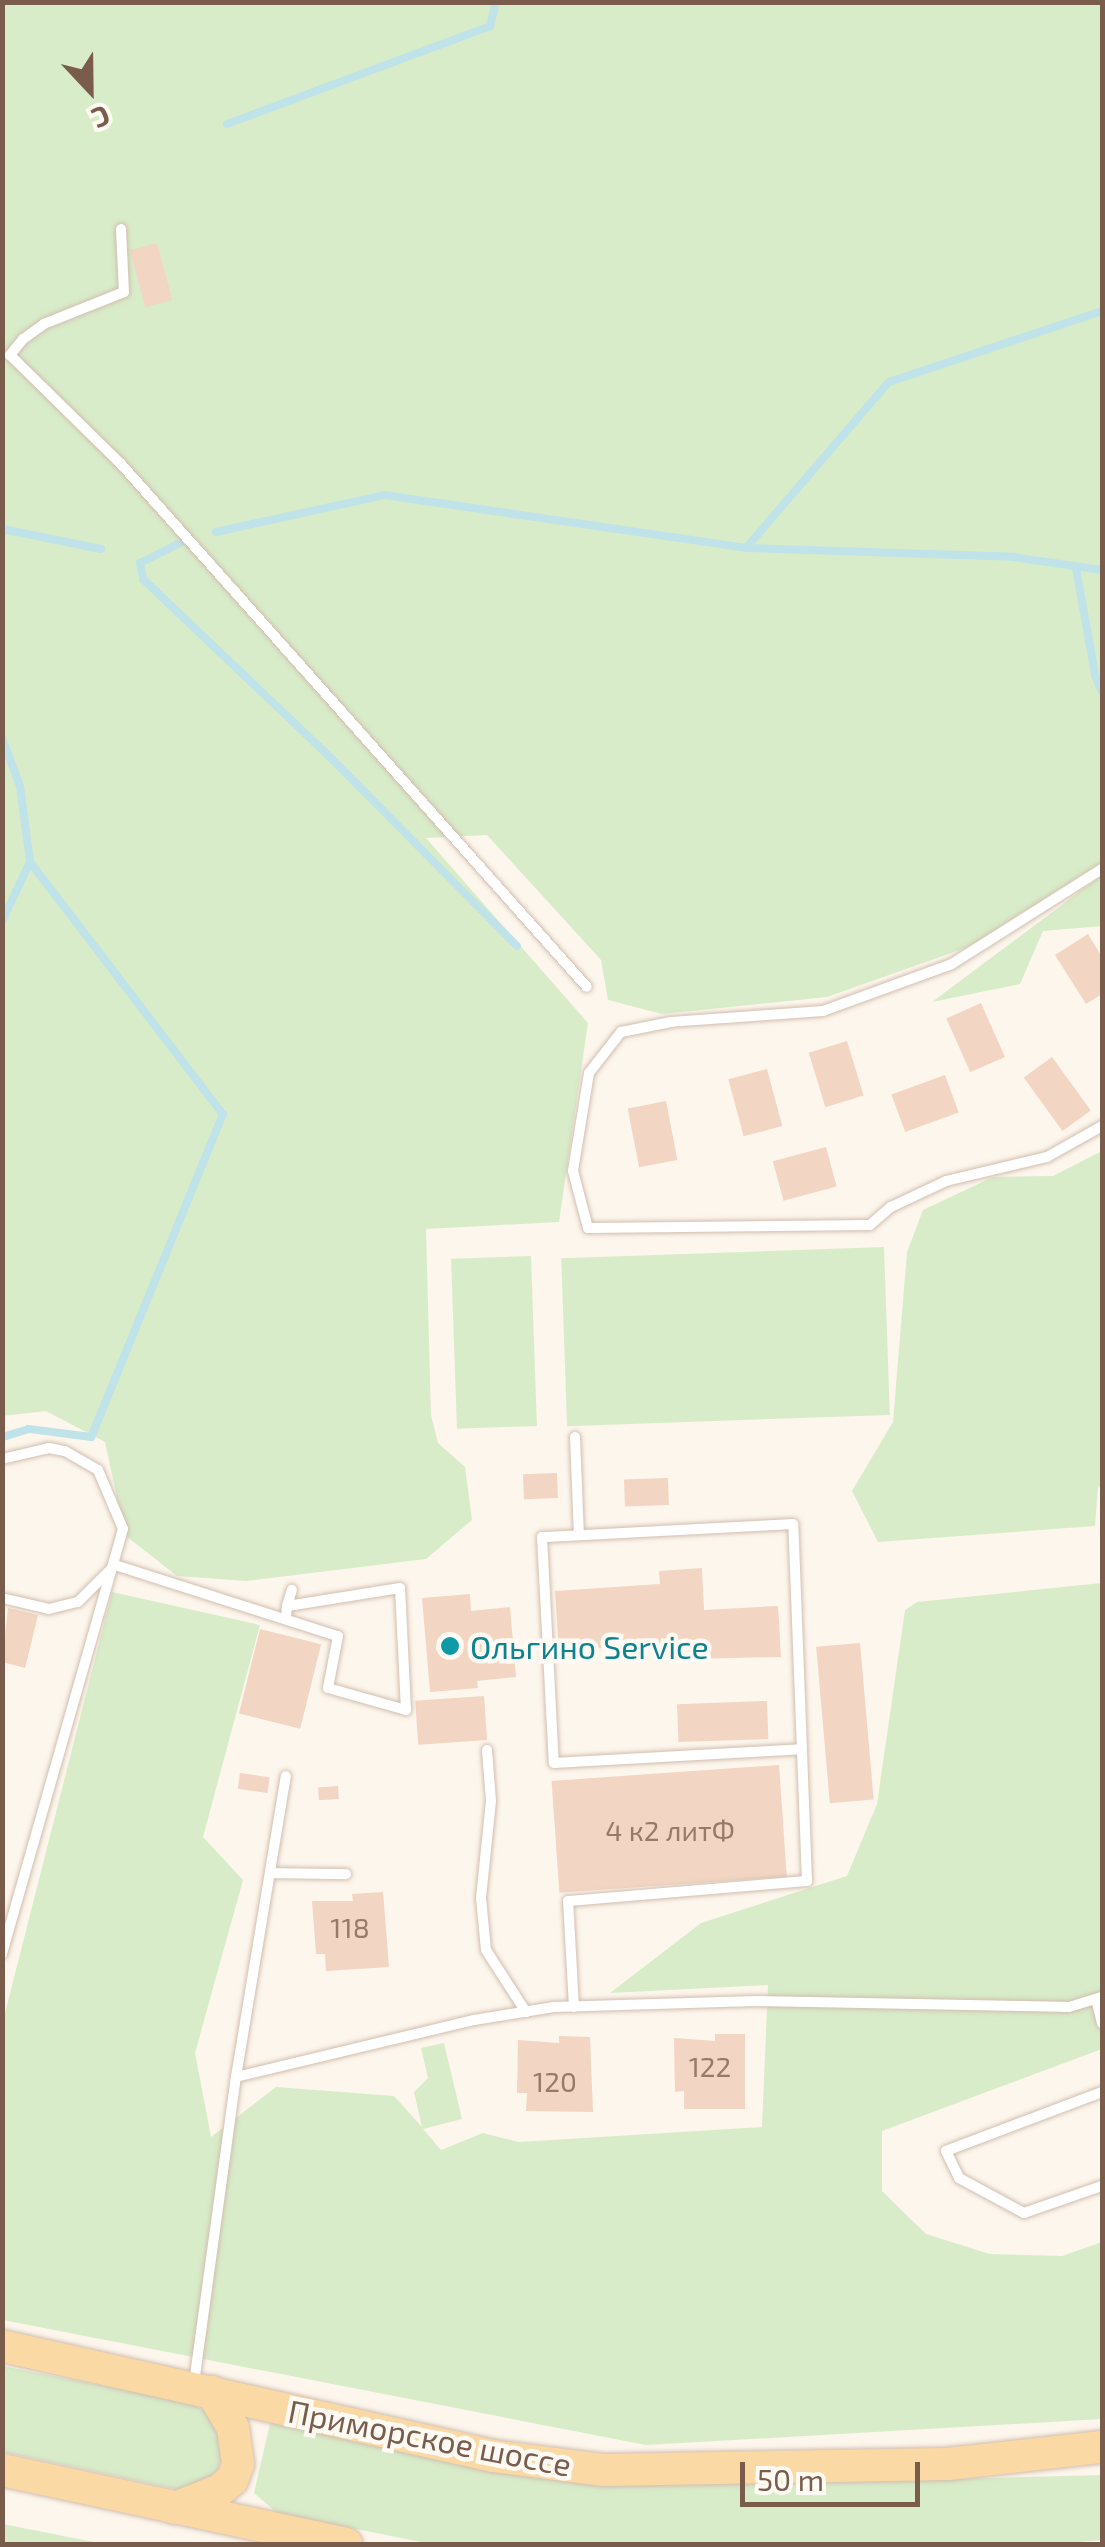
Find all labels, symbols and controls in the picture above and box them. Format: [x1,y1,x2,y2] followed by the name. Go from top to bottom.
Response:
[40,40,140,140] north arrow
[87,99,115,137] text: С
[470,1627,709,1665] place label: Ольгино Service
[439,1635,461,1657] marker: Ольгино Service
[605,1813,735,1847] house number: 4 к2 литФ
[330,1910,370,1944] house number: 118
[689,2049,731,2083] house number: 122
[533,2064,577,2098] house number: 120
[285,2391,575,2483] street label: Приморское шоссе
[745,2442,925,2504] scale bar
[757,2461,824,2497] text: 50 m

